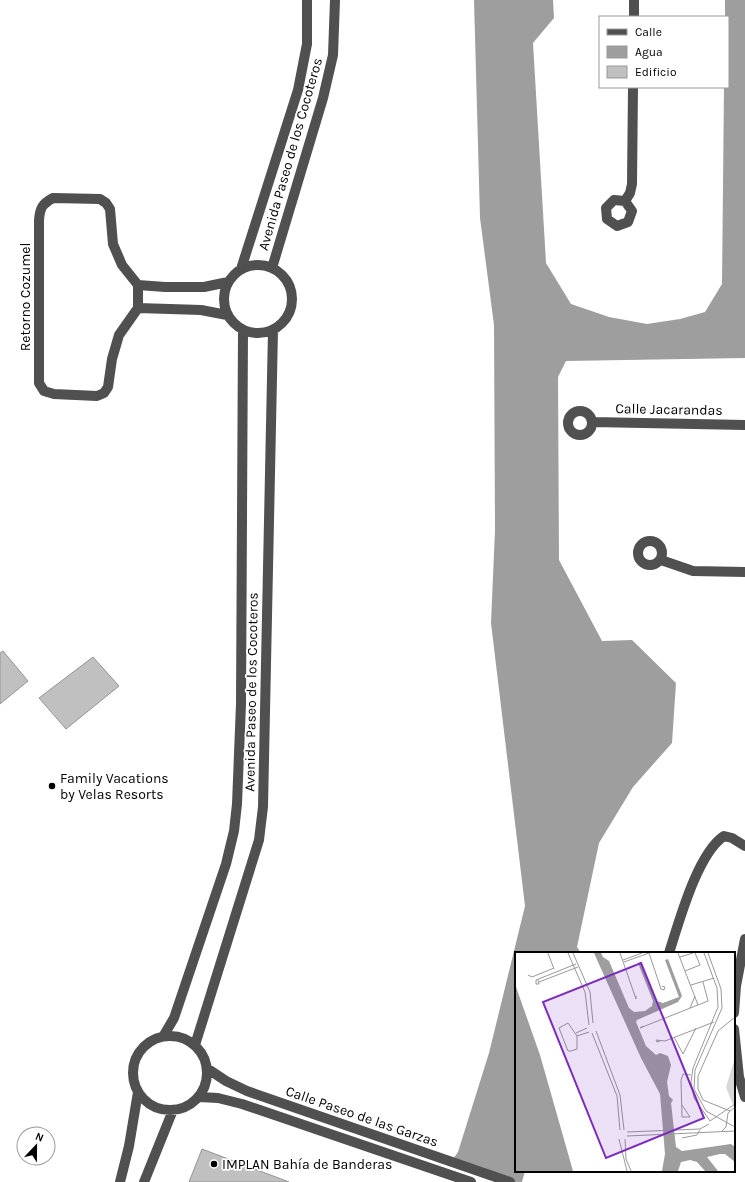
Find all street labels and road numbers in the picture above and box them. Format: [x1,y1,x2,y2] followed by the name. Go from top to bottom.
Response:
[255,56,326,252] street label: Avenida Paseo de los Cocoteros
[17,243,34,351] street label: Retorno Cozumel
[615,400,723,419] street label: Calle Jacarandas
[241,592,262,792] street label: Avenida Paseo de los Cocoteros
[283,1082,440,1151] street label: Calle Paseo de las Garzas

